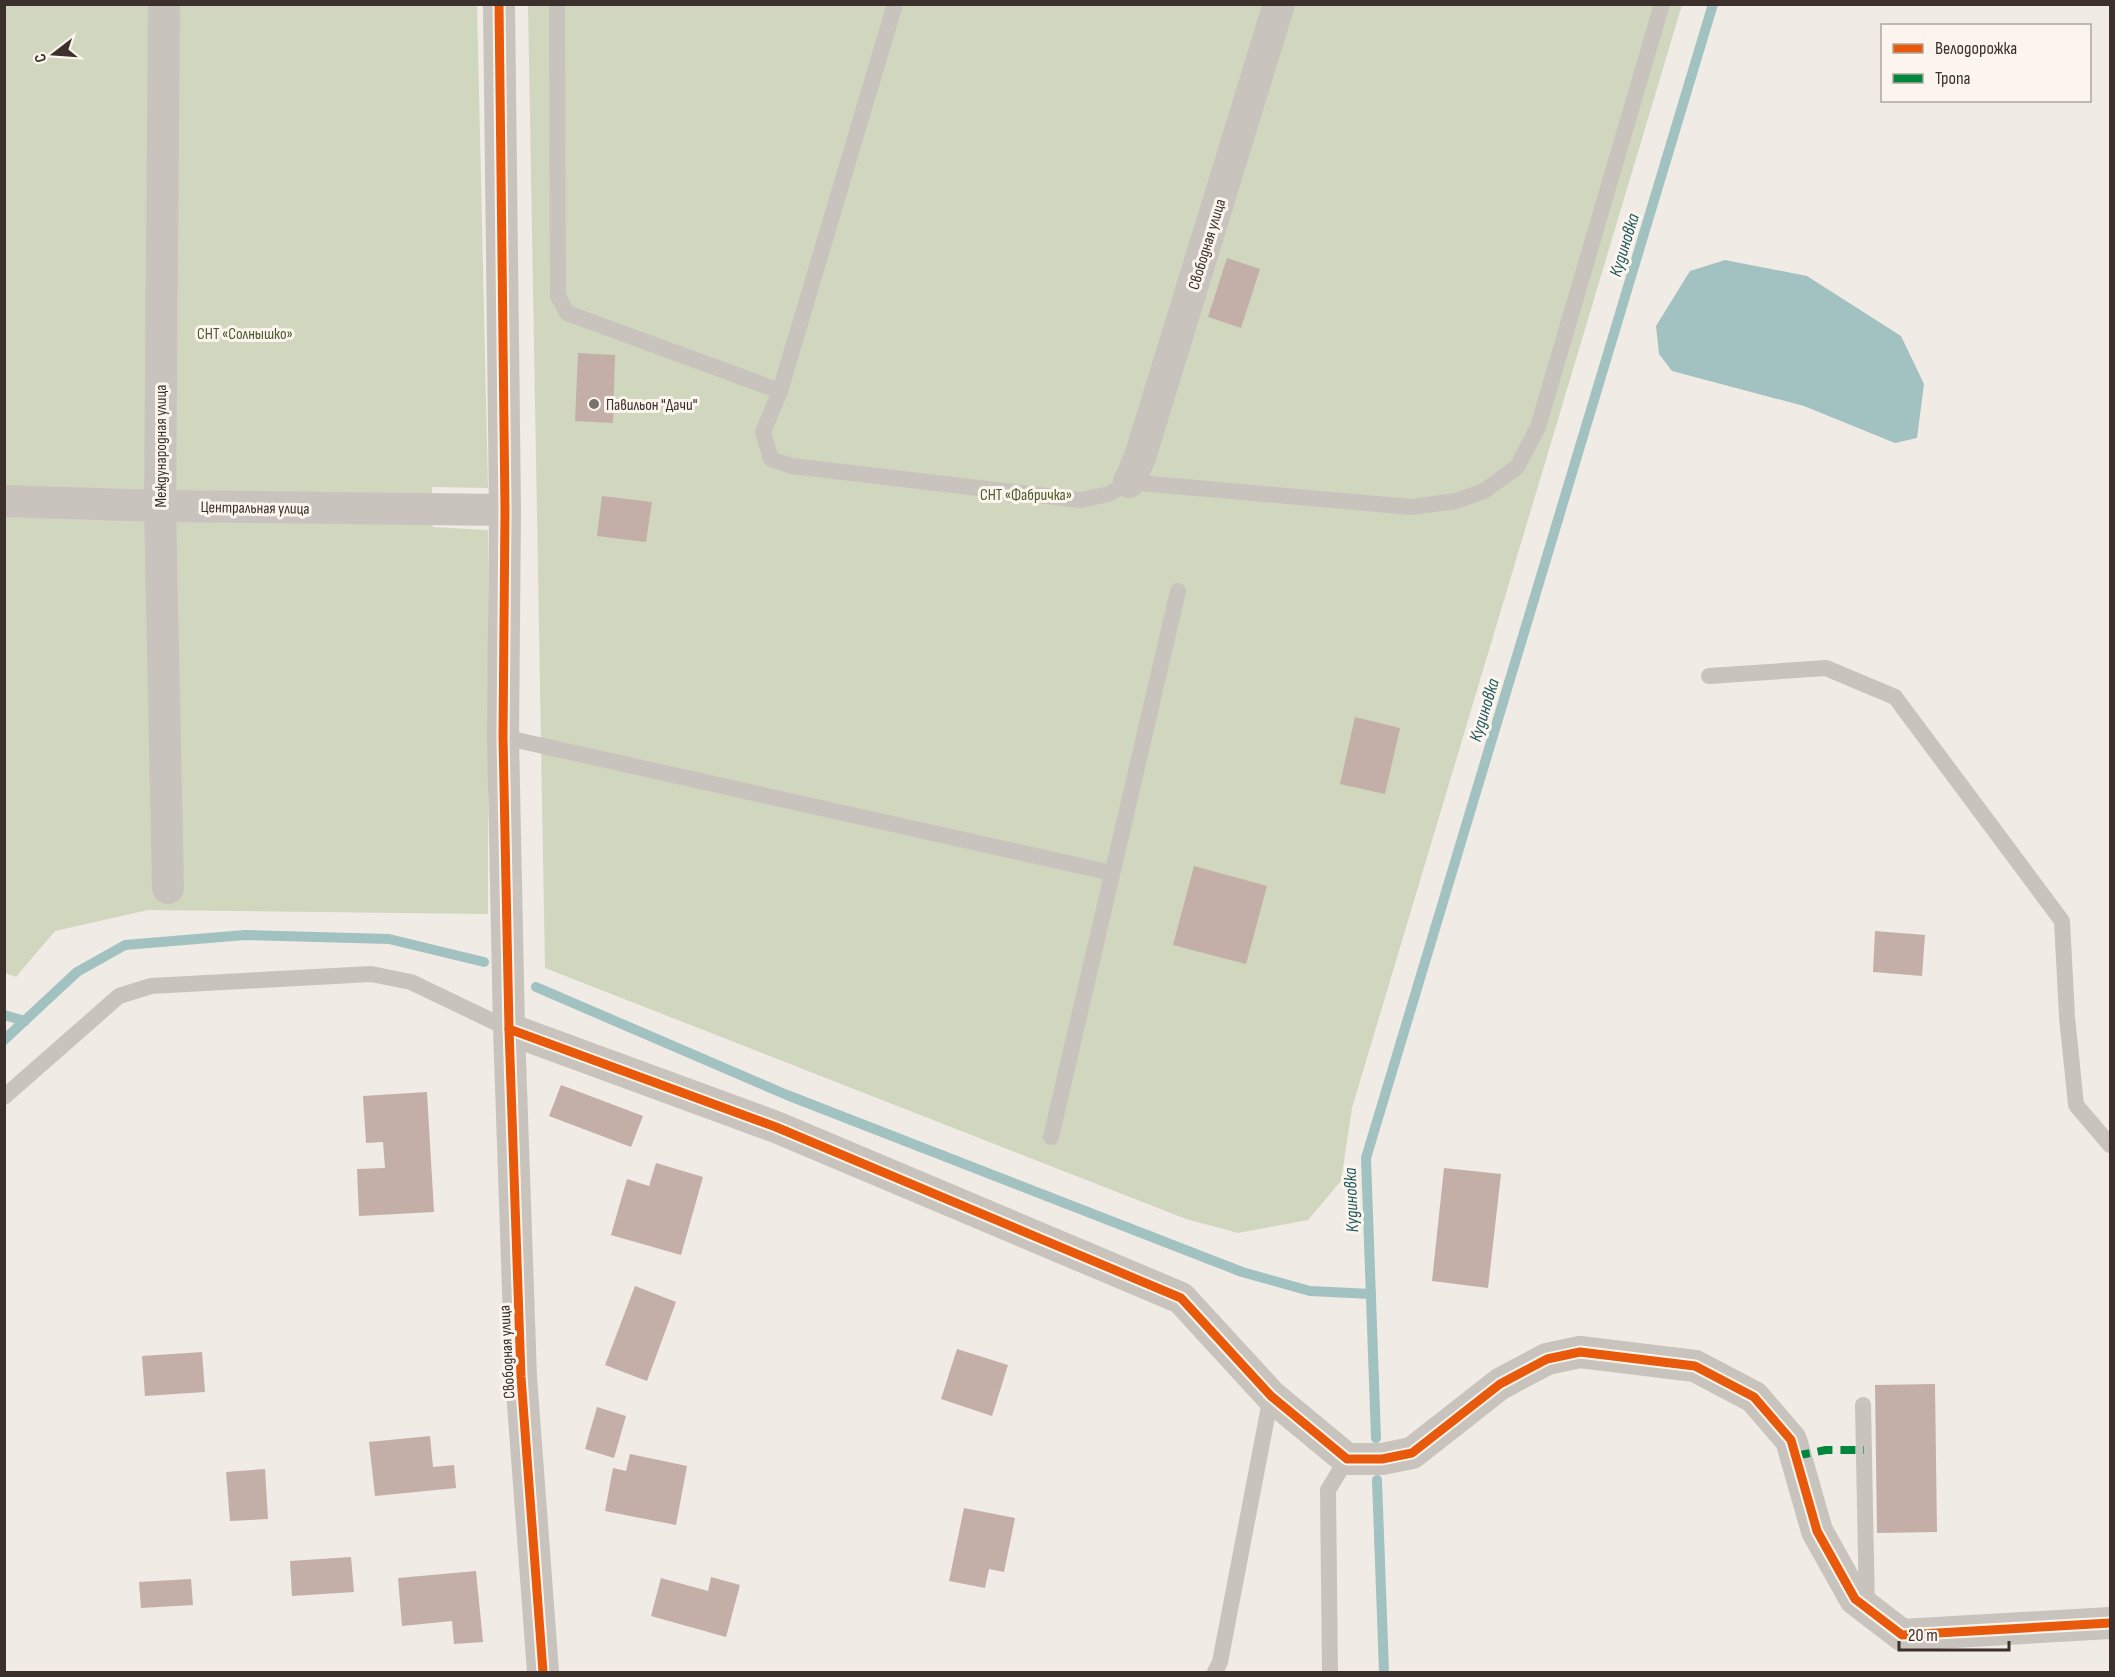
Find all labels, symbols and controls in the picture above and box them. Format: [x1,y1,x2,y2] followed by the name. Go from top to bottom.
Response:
[24,24,84,84] north arrow
[1881,24,2091,102] legend
[1935,38,2017,59] text: Велодорожка
[31,51,51,65] text: С
[1935,68,1971,89] text: Тропа
[1185,197,1230,292] street label: Свободная улица
[1605,210,1644,279] water label: Кудиновка
[197,325,293,344] park label: СНТ «Солнышко»
[152,385,171,507] street label: Международная улица
[606,396,697,415] place label: Павильон "Дачи"
[587,397,601,411] marker: Павильон "Дачи"
[980,486,1072,505] park label: СНТ «Фабричка»
[200,498,310,519] street label: Центральная улица
[1465,675,1504,744] water label: Кудиновка
[1340,1167,1363,1233] water label: Кудиновка
[496,1305,519,1399] street label: Свободная улица
[1899,1614,2008,1652] scale bar
[1908,1625,1938,1646] text: 20 m

